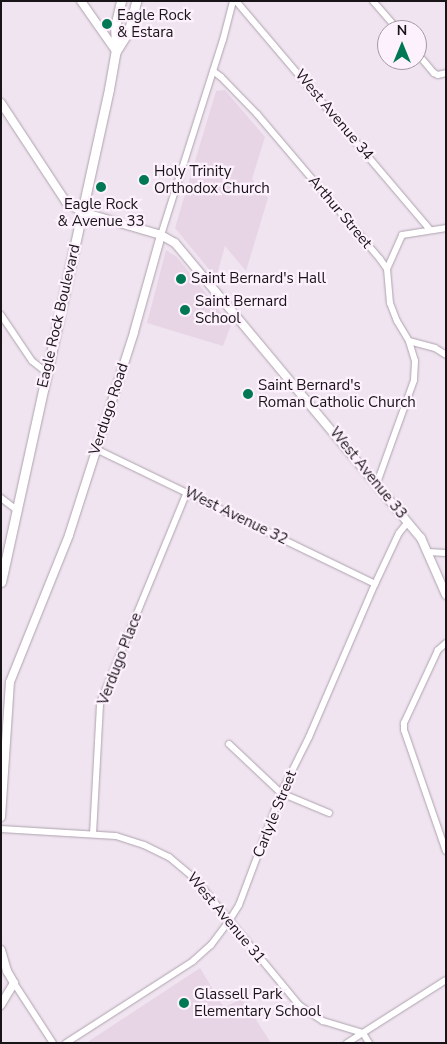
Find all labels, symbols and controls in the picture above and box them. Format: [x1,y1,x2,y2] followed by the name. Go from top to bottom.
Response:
[117,6,191,41] place label: Eagle Rock & Estara
[101,18,113,30] marker: Eagle Rock & Estara
[377,20,427,70] north arrow
[397,21,407,40] text: N
[291,66,377,164] street label: West Avenue 34
[154,162,270,197] place label: Holy Trinity Orthodox Church
[304,172,376,252] street label: Arthur Street
[138,174,150,186] marker: Holy Trinity Orthodox Church
[95,181,107,193] marker: Eagle Rock & Avenue 33
[57,195,145,230] place label: Eagle Rock & Avenue 33
[34,242,84,390] street label: Eagle Rock Boulevard
[191,270,326,288] place label: Saint Bernard's Hall
[175,273,187,285] marker: Saint Bernard's Hall
[195,292,287,327] place label: Saint Bernard School
[179,304,191,316] marker: Saint Bernard School
[86,361,132,457] street label: Verdugo Road
[258,376,416,411] place label: Saint Bernard's Roman Catholic Church
[242,388,254,400] marker: Saint Bernard's Roman Catholic Church
[326,424,410,522] street label: West Avenue 33
[181,483,291,549] street label: West Avenue 32
[94,610,146,708] street label: Verdugo Place
[249,768,301,860] street label: Carlyle Street
[183,869,269,967] street label: West Avenue 31
[194,985,321,1020] place label: Glassell Park Elementary School
[178,997,190,1009] marker: Glassell Park Elementary School

